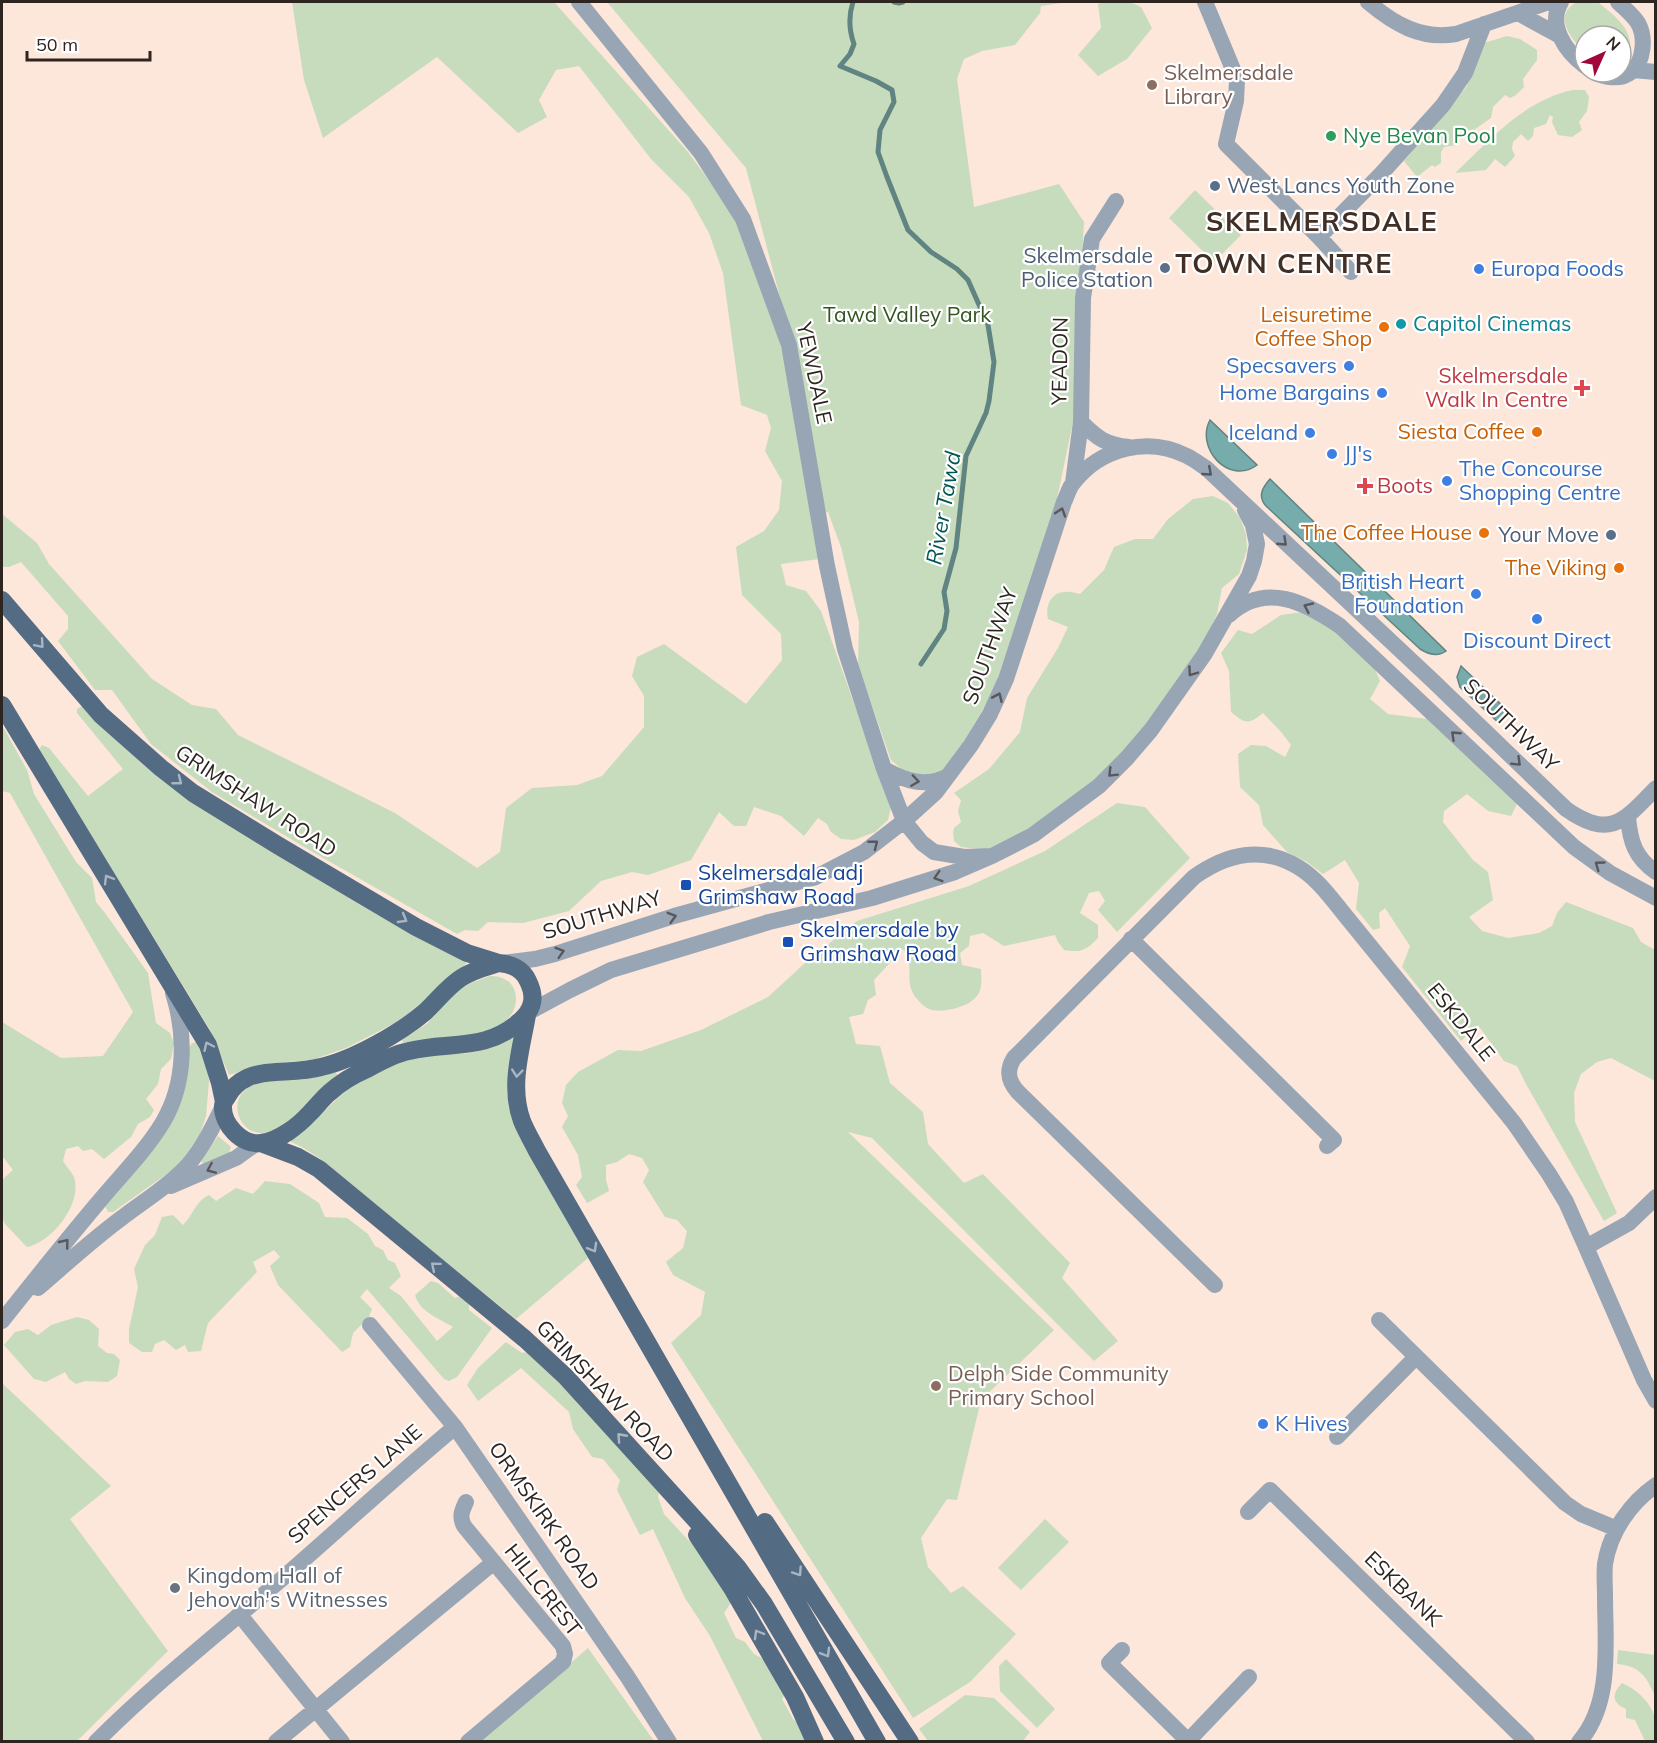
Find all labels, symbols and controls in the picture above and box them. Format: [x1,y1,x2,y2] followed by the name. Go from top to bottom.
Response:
[27,24,150,62] scale bar
[1573,24,1633,84] north arrow
[1602,32,1625,55] text: N
[36,33,78,56] text: 50 m
[1164,59,1293,109] place label: Skelmersdale Library
[1145,78,1159,92] marker: Skelmersdale Library
[1343,122,1496,148] place label: Nye Bevan Pool
[1324,129,1338,143] marker: Nye Bevan Pool
[1227,172,1455,198] place label: West Lancs Youth Zone
[1208,179,1222,193] marker: West Lancs Youth Zone
[1206,204,1438,238] district label: SKELMERSDALE
[1021,242,1153,292] place label: Skelmersdale Police Station
[1175,246,1393,280] district label: TOWN CENTRE
[1491,255,1624,281] place label: Europa Foods
[1158,261,1172,275] marker: Skelmersdale Police Station
[1472,262,1486,276] marker: Europa Foods
[823,301,991,327] park label: Tawd Valley Park
[1255,301,1372,351] place label: Leisuretime Coffee Shop
[1413,310,1571,336] place label: Capitol Cinemas
[1045,317,1073,406] street label: YEADON
[1394,317,1408,331] marker: Capitol Cinemas
[791,319,838,426] street label: YEWDALE
[1377,320,1391,334] marker: Leisuretime Coffee Shop
[1226,352,1337,378] place label: Specsavers
[1342,359,1356,373] marker: Specsavers
[1425,362,1568,412] place label: Skelmersdale Walk In Centre
[1219,379,1370,405] place label: Home Bargains
[1573,379,1591,397] marker: Skelmersdale Walk In Centre
[1375,386,1389,400] marker: Home Bargains
[1398,418,1525,444] place label: Siesta Coffee
[1228,419,1298,445] place label: Iceland
[1530,425,1544,439] marker: Siesta Coffee
[1303,426,1317,440] marker: Iceland
[1344,440,1372,466] place label: JJ's
[1325,447,1339,461] marker: JJ's
[919,448,967,567] water label: River Tawd
[1459,455,1621,505] place label: The Concourse Shopping Centre
[1201,464,1212,475] one-way arrow
[1377,472,1433,498] place label: Boots
[1440,474,1454,488] marker: The Concourse Shopping Centre
[1358,479,1372,493] marker: Boots
[1053,507,1066,518] one-way arrow
[1301,519,1472,545] place label: The Coffee House
[1497,521,1599,547] place label: Your Move
[1477,526,1491,540] marker: The Coffee House
[1604,528,1618,542] marker: Your Move
[1277,535,1287,546] one-way arrow
[1505,554,1607,580] place label: The Viking
[1612,561,1626,575] marker: The Viking
[1341,568,1464,618] place label: British Heart Foundation
[956,583,1022,708] street label: SOUTHWAY
[1469,587,1483,601] marker: British Heart Foundation
[1304,602,1315,614] one-way arrow
[1530,612,1544,626] marker: Discount Direct
[1463,627,1611,653] place label: Discount Direct
[33,637,44,648] one-way arrow
[1188,666,1199,677] one-way arrow
[1459,672,1565,776] street label: SOUTHWAY
[991,692,1003,703] one-way arrow
[1451,731,1462,742] one-way arrow
[171,738,342,862] street label: GRIMSHAW ROAD
[1510,754,1521,765] one-way arrow
[1108,766,1119,777] one-way arrow
[172,774,183,785] one-way arrow
[911,775,920,787] one-way arrow
[868,841,879,852] one-way arrow
[698,859,863,909] place label: Skelmersdale adj Grimshaw Road
[1595,862,1606,873] one-way arrow
[933,870,944,882] one-way arrow
[103,875,115,885] one-way arrow
[679,878,693,892] marker: Skelmersdale adj Grimshaw Road
[539,884,664,944] street label: SOUTHWAY
[397,912,407,923] one-way arrow
[666,912,677,924] one-way arrow
[800,916,959,966] place label: Skelmersdale by Grimshaw Road
[781,935,795,949] marker: Skelmersdale by Grimshaw Road
[554,947,565,960] one-way arrow
[1422,977,1501,1066] street label: ESKDALE
[203,1042,215,1053] one-way arrow
[511,1068,524,1077] one-way arrow
[206,1161,217,1173] one-way arrow
[58,1239,69,1250] one-way arrow
[585,1242,597,1253] one-way arrow
[431,1262,442,1273] one-way arrow
[531,1314,680,1467] street label: GRIMSHAW ROAD
[948,1360,1169,1410] place label: Delph Side Community Primary School
[929,1379,943,1393] marker: Delph Side Community Primary School
[1275,1410,1348,1436] place label: K Hives
[1256,1417,1270,1431] marker: K Hives
[282,1418,427,1549] street label: SPENCERS LANE
[617,1433,628,1444] one-way arrow
[484,1436,606,1595] street label: ORMSKIRK ROAD
[500,1538,588,1641] street label: HILLCREST
[1360,1545,1448,1632] street label: ESKBANK
[187,1562,388,1612] place label: Kingdom Hall of Jehovah's Witnesses
[790,1566,802,1576] one-way arrow
[168,1581,182,1595] marker: Kingdom Hall of Jehovah's Witnesses
[754,1630,766,1640] one-way arrow
[819,1647,831,1657] one-way arrow

